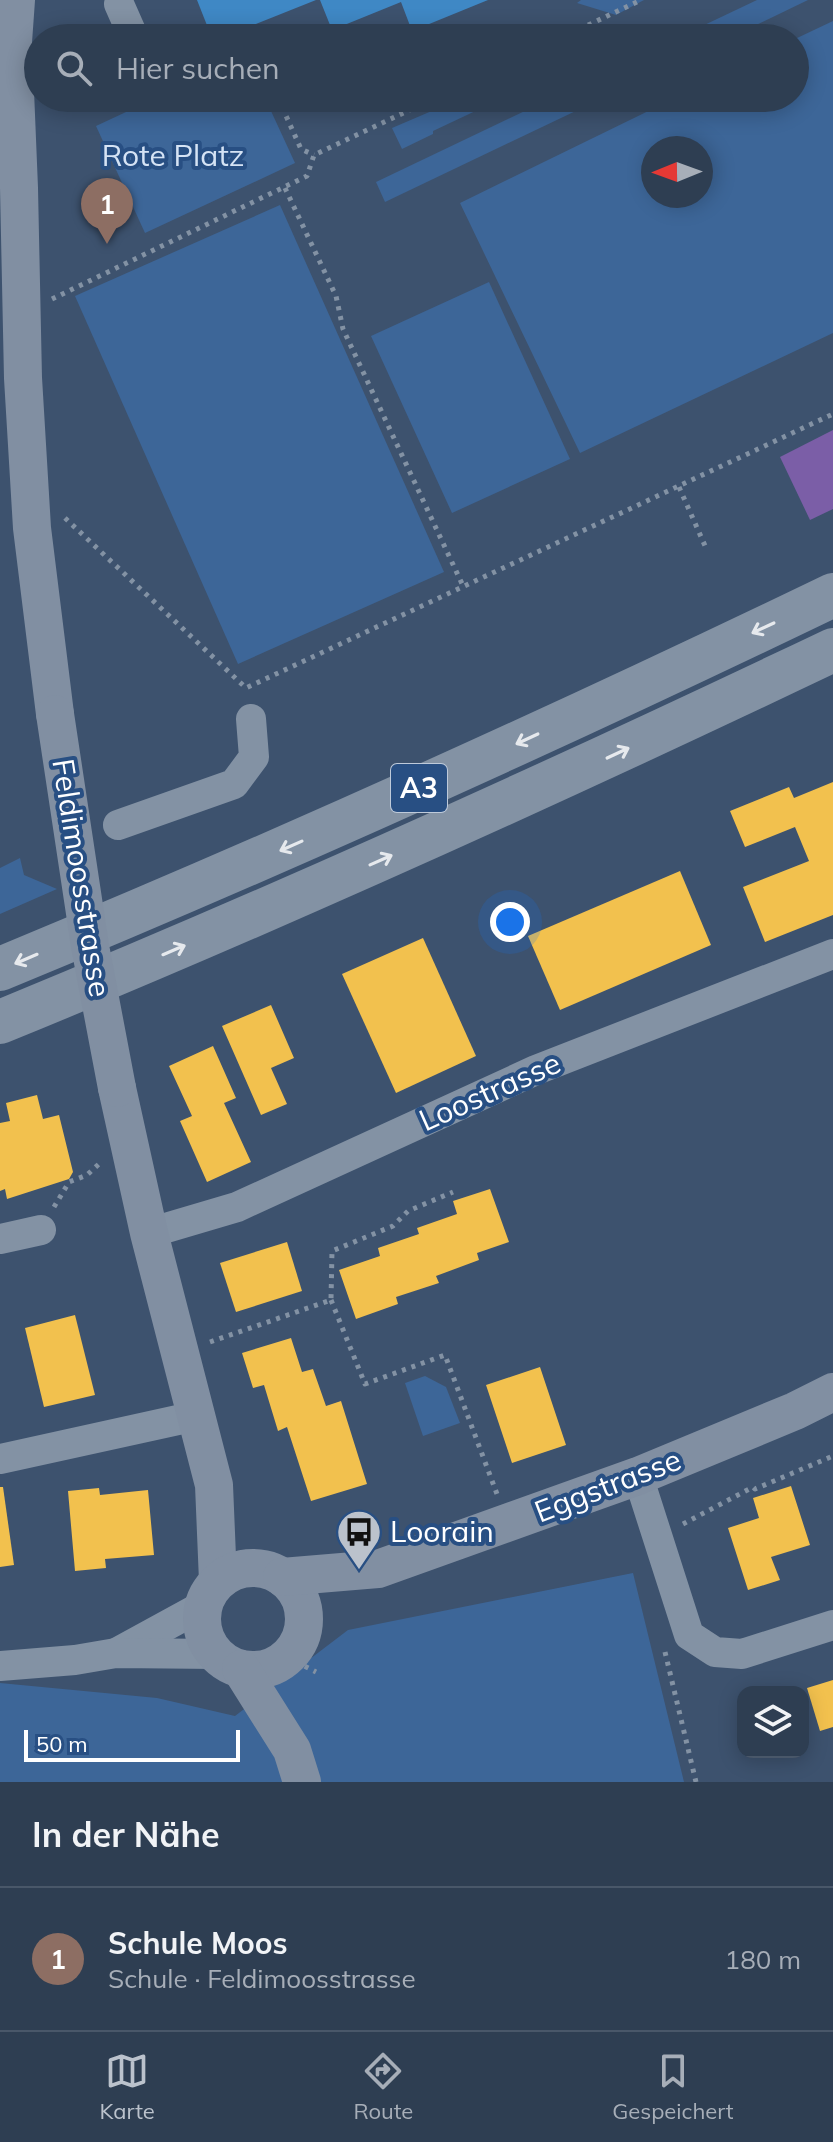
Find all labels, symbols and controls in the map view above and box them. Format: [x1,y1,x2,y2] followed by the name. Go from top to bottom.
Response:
[24,24,809,112] search box
[52,46,96,90] icon: search
[116,49,280,87] text: Hier suchen
[102,136,244,174] park label: Rote Platz
[641,136,713,208] north arrow
[81,178,133,244] pin: 1
[751,621,775,636] one-way arrow
[516,732,540,747] one-way arrow
[606,745,630,760] one-way arrow
[44,756,120,1000] street label: Feldimoosstrasse
[391,764,447,812] road number: A3
[279,839,303,854] one-way arrow
[369,852,393,867] one-way arrow
[490,902,530,942] your location
[161,941,186,956] one-way arrow
[14,952,38,967] one-way arrow
[413,1043,566,1139] street label: Loostrasse
[529,1440,686,1530] street label: Eggstrasse
[335,1508,383,1571] bus stop icon: Loorain
[390,1512,494,1550] place label: Loorain
[737,1686,809,1758] map controls
[737,1686,809,1758] button: layers
[24,1726,240,1762] scale bar
[36,1730,87,1758] text: 50 m
[32,1813,220,1856] text: In der Nähe
[108,1924,288,1962] text: Schule Moos
[50,1943,66,1976] text: 1
[725,1943,801,1976] text: 180 m
[108,1962,416,1995] text: Schule · Feldimoosstrasse
[99,2049,155,2125] tab: Karte
[354,2049,413,2125] tab: Route
[612,2049,734,2125] tab: Gespeichert

